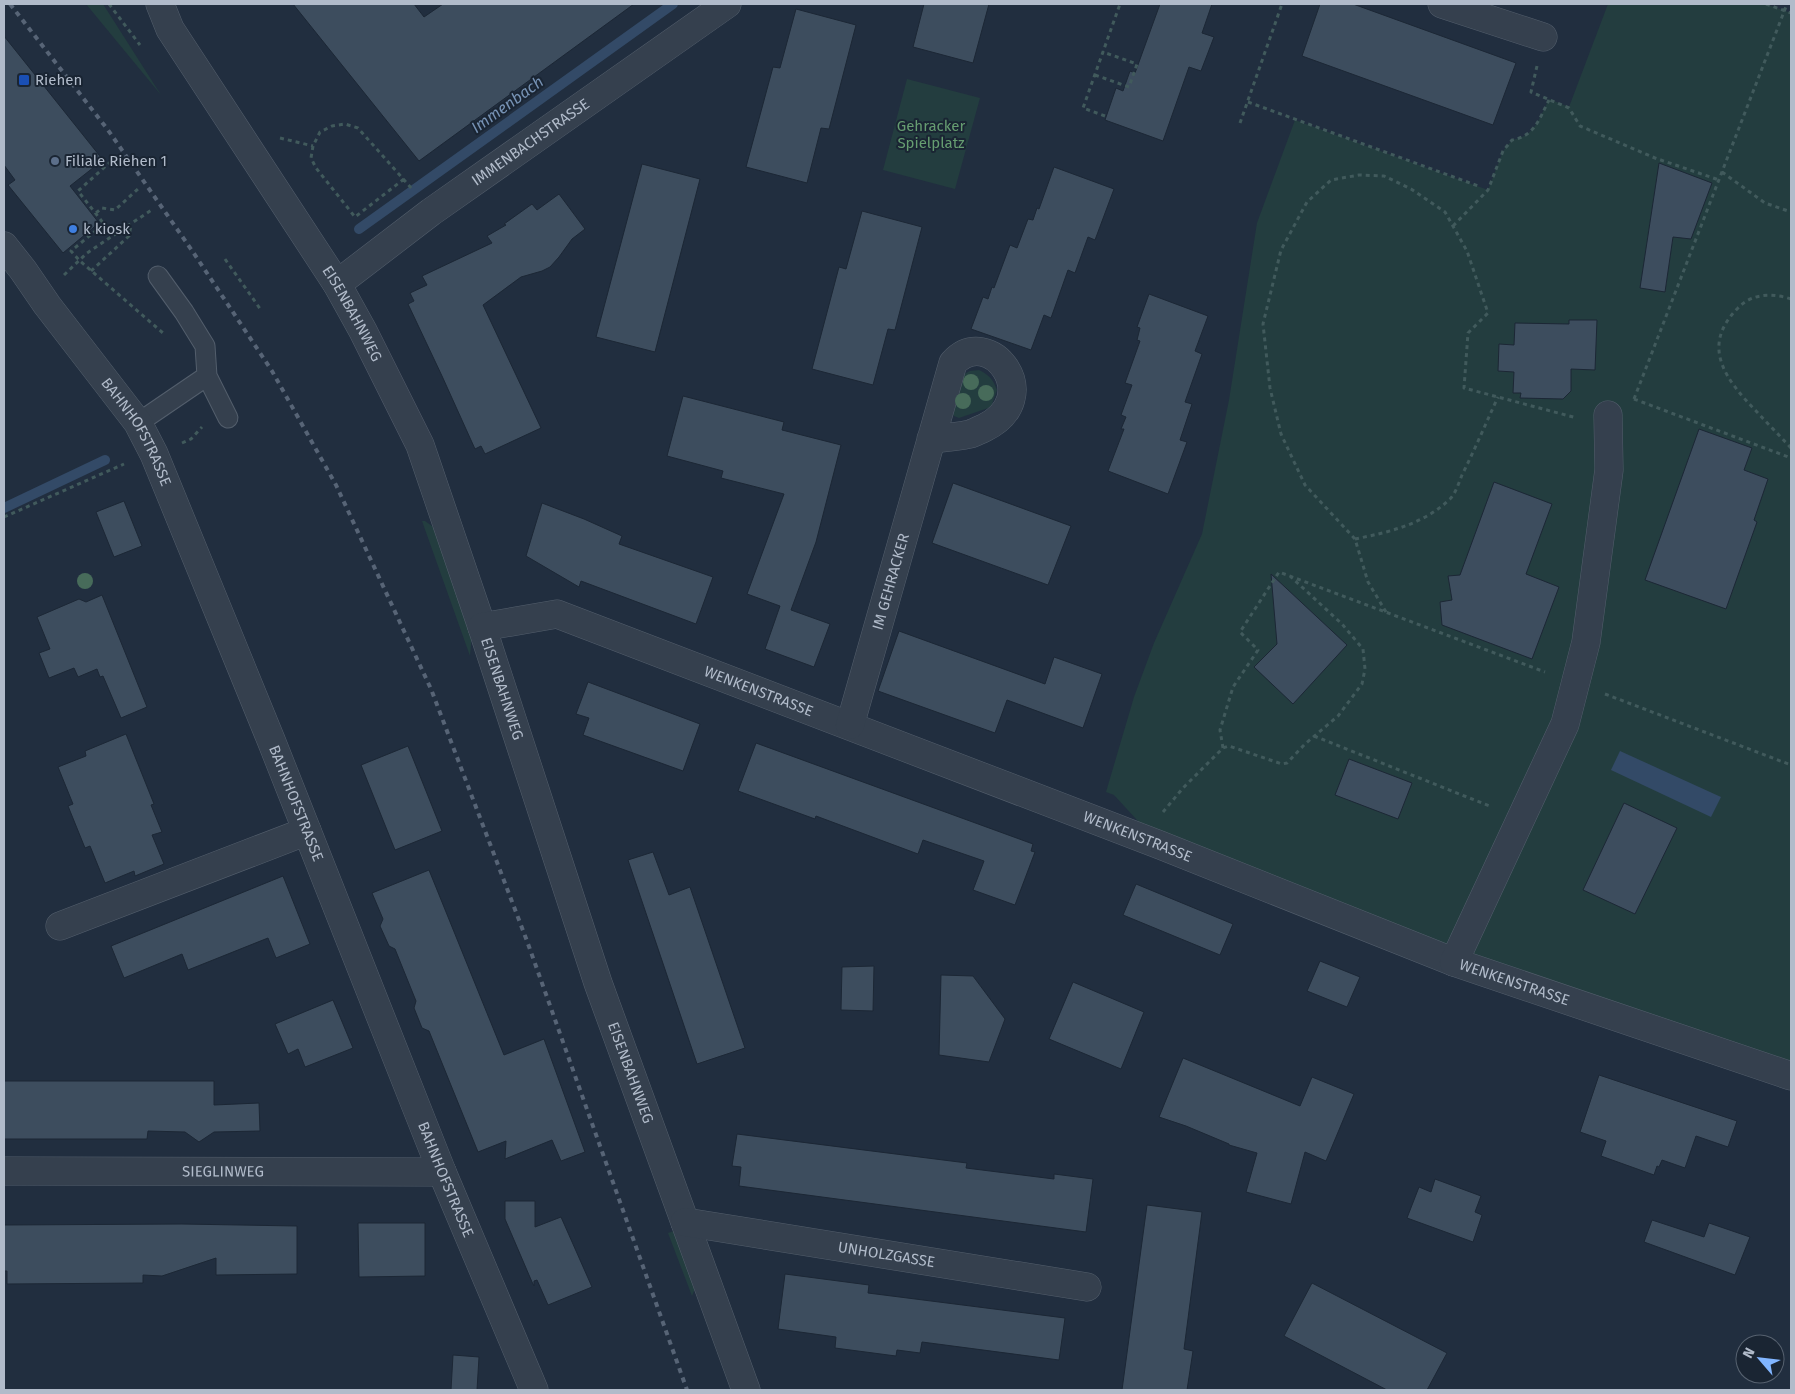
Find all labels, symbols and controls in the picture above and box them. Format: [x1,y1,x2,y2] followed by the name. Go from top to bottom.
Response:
[35,71,82,89] place label: Riehen
[467,72,547,137] water label: Immenbach
[17,73,31,87] marker: Riehen
[468,95,593,190] street label: IMMENBACHSTRASSE
[897,117,965,152] park label: Gehracker Spielplatz
[65,152,167,170] place label: Filiale Riehen 1
[49,155,61,167] marker: Filiale Riehen 1
[83,220,130,238] place label: k kiosk
[67,223,79,235] marker: k kiosk
[318,262,386,364] street label: EISENBAHNWEG
[97,374,175,489] street label: BAHNHOFSTRASSE
[868,531,913,632] street label: IM GEHRACKER
[477,635,527,742] street label: EISENBAHNWEG
[702,662,816,720] street label: WENKENSTRASSE
[265,743,327,864] street label: BAHNHOFSTRASSE
[1081,807,1195,866] street label: WENKENSTRASSE
[1457,955,1572,1009] street label: WENKENSTRASSE
[604,1019,657,1126] street label: EISENBAHNWEG
[414,1119,478,1240] street label: BAHNHOFSTRASSE
[182,1162,264,1181] street label: SIEGLINWEG
[837,1238,936,1271] street label: UNHOLZGASSE
[1735,1334,1785,1384] north arrow
[1739,1345,1759,1361] text: N

